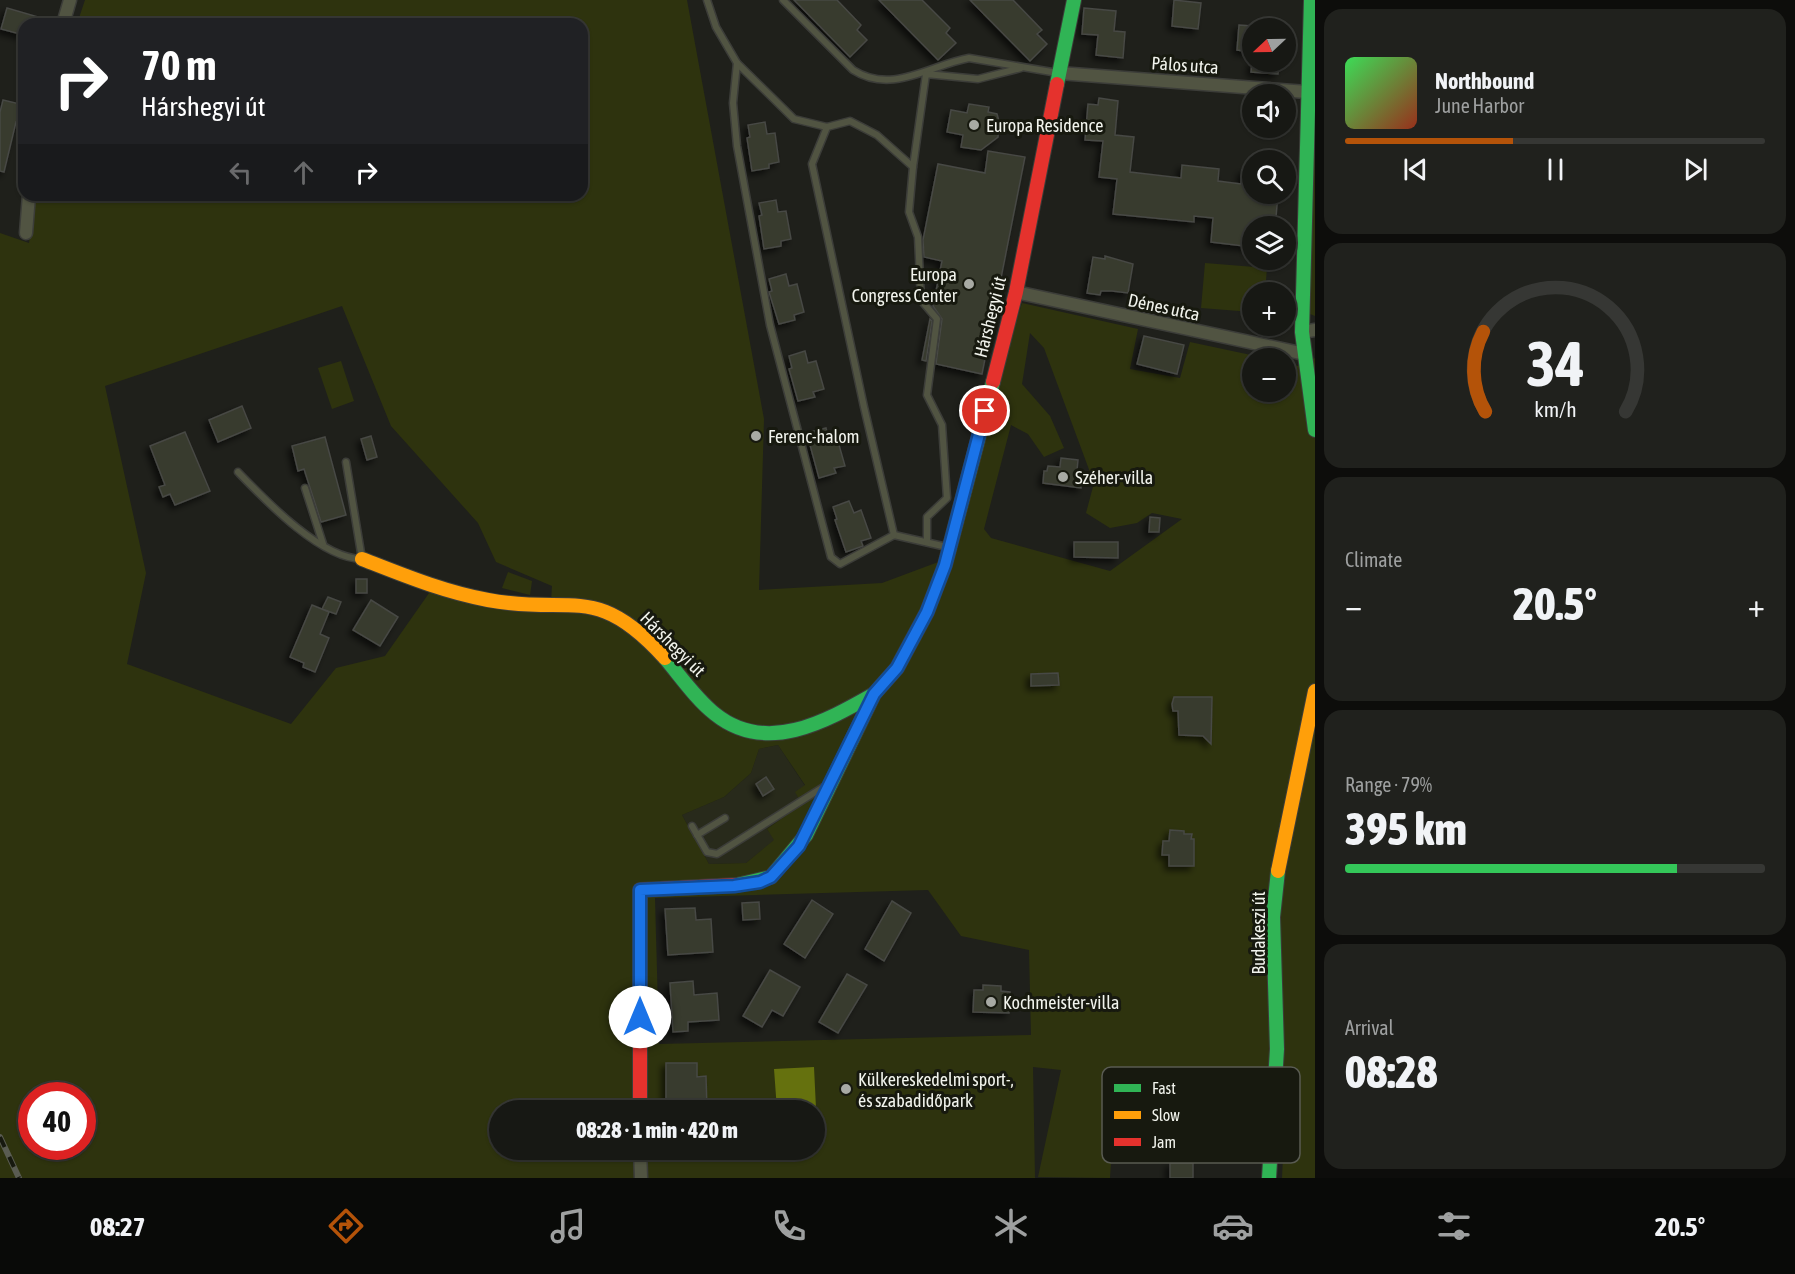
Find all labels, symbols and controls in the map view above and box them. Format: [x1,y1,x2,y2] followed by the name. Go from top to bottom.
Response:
[1242,18,1296,72] north arrow
[1242,18,1296,402] map controls
[141,41,216,89] text: 70 m
[42,42,120,120] icon: right
[1151,52,1219,78] street label: Pálos utca
[1435,68,1534,94] text: Northbound
[1242,84,1296,138] button: sound
[141,91,266,122] text: Hárshegyi út
[1435,94,1524,117] text: June Harbor
[986,115,1103,136] place label: Europa Residence
[967,118,981,132] marker: Europa Residence
[1242,150,1296,204] button: search
[1399,153,1432,186] icon: previous
[1539,153,1572,186] icon: pause
[1679,153,1712,186] icon: next
[224,156,257,189] icon: left
[287,156,320,189] icon: ahead
[350,156,383,189] icon: right
[1242,216,1296,270] button: layers
[852,264,958,306] place label: Europa Congress Center
[970,274,1010,360] street label: Hárshegyi út
[962,277,976,291] marker: Europa Congress Center
[1242,282,1296,336] button: +
[1126,289,1202,325] street label: Dénes utca
[1526,328,1584,399] text: 34
[1242,348,1296,402] button: −
[959,385,1010,436] pin
[968,394,1001,427] icon: arrive
[1534,398,1576,423] text: km/h
[768,426,860,447] place label: Ferenc-halom
[749,429,763,443] marker: Ferenc-halom
[1075,467,1153,488] place label: Széher-villa
[1056,470,1070,484] marker: Széher-villa
[1345,548,1402,571] text: Climate
[1513,578,1597,630] text: 20.5°
[1345,586,1362,624] text: −
[1748,586,1765,624] text: +
[636,607,710,681] street label: Hárshegyi út
[1345,773,1432,796] text: Range · 79%
[1345,803,1467,855] text: 395 km
[1248,891,1269,975] street label: Budakeszi út
[608,985,672,1049] position arrow
[1003,992,1119,1013] place label: Kochmeister-villa
[984,995,998,1009] marker: Kochmeister-villa
[1345,1016,1394,1039] text: Arrival
[1345,1046,1438,1098] text: 08:28
[1102,1067,1300,1163] legend
[858,1069,1014,1111] place label: Külkereskedelmi sport-, és szabadidőpark
[1152,1079,1176,1097] text: Fast
[18,1082,96,1160] speed limit sign: 40
[839,1082,853,1096] marker: Külkereskedelmi sport-, és szabadidőpark
[1152,1106,1180,1124] text: Slow
[576,1117,738,1143] text: 08:28 · 1 min · 420 m
[1152,1133,1176,1151] text: Jam
[325,1205,367,1247] icon: directions
[547,1205,589,1247] icon: music
[768,1205,810,1247] icon: phone
[990,1205,1032,1247] icon: climate
[1212,1205,1254,1247] icon: car
[1433,1205,1475,1247] icon: filters
[90,1211,145,1242] text: 08:27
[1655,1211,1705,1242] text: 20.5°

